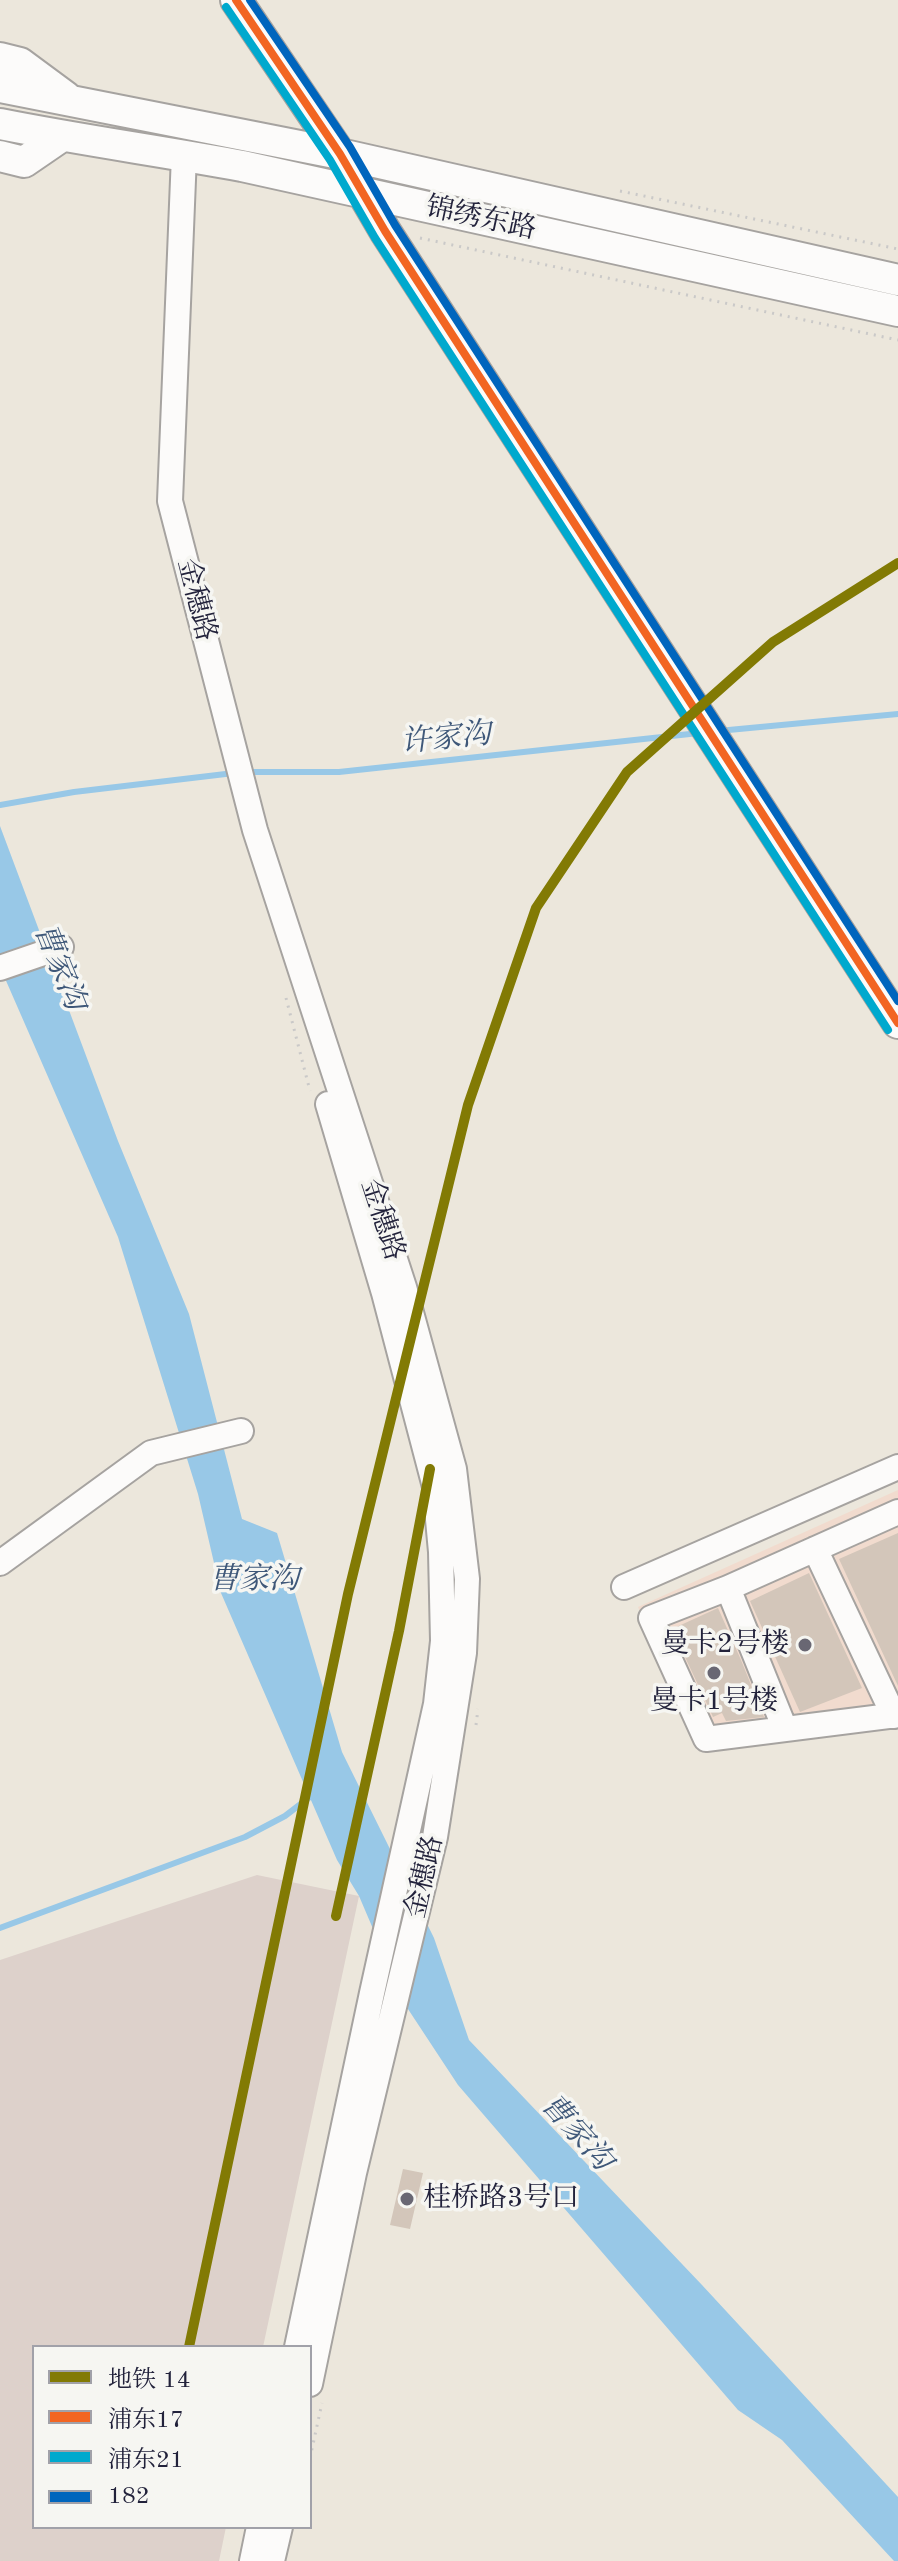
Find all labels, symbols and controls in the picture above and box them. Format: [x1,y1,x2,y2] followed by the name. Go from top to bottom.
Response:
[423,191,539,247] street label: 锦绣东路
[170,555,222,645] street label: 金穗路
[399,716,493,762] water label: 许家沟
[25,919,93,1015] water label: 曹家沟
[353,1175,411,1265] street label: 金穗路
[209,1562,299,1598] water label: 曹家沟
[661,1628,789,1662] place label: 曼卡2号楼
[796,1636,814,1654] marker: 曼卡2号楼
[705,1664,723,1682] marker: 曼卡1号楼
[650,1685,778,1719] place label: 曼卡1号楼
[399,1832,451,1922] street label: 金穗路
[533,2088,619,2178] water label: 曹家沟
[423,2182,579,2216] place label: 桂桥路3号口
[398,2190,416,2208] marker: 桂桥路3号口
[32,2345,312,2529] legend
[108,2369,191,2393] text: 地铁 14
[108,2409,184,2433] text: 浦东17
[108,2449,184,2473] text: 浦东21
[108,2485,150,2509] text: 182

